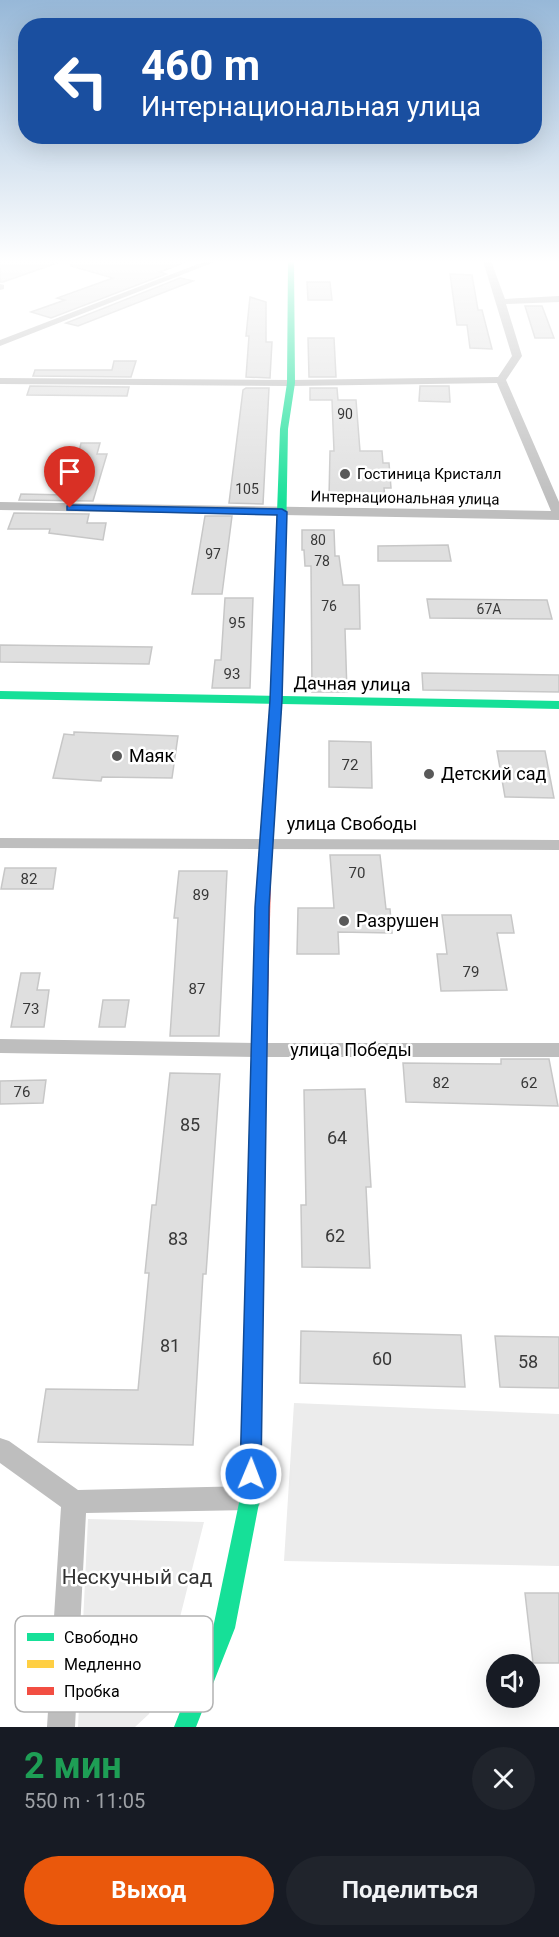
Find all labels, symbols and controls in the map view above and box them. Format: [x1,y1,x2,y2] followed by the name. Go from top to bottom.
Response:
[141,41,260,90] text: 460 m
[42,42,120,120] icon: left
[141,91,481,123] text: Интернациональная улица
[337,406,353,422] house number: 90
[44,446,95,508] pin
[53,455,86,488] icon: arrive
[357,465,501,483] place label: Гостиница Кристалл
[338,467,352,481] marker: Гостиница Кристалл
[235,481,259,497] house number: 105
[310,487,500,509] street label: Интернациональная улица
[310,532,326,548] house number: 80
[205,546,221,562] house number: 97
[314,553,330,569] house number: 78
[321,598,337,614] house number: 76
[477,601,501,617] house number: 67А
[229,614,245,632] house number: 95
[224,665,240,683] house number: 93
[293,672,411,695] street label: Дачная улица
[129,745,174,766] place label: Маяк
[110,749,124,763] marker: Маяк
[342,756,358,774] house number: 72
[441,763,547,784] place label: Детский сад
[422,767,436,781] marker: Детский сад
[287,813,417,834] street label: улица Свободы
[349,864,365,882] house number: 70
[21,870,37,888] house number: 82
[193,886,209,904] house number: 89
[356,910,439,931] place label: Разрушен
[337,914,351,928] marker: Разрушен
[463,963,479,981] house number: 79
[189,980,205,998] house number: 87
[23,1000,39,1018] house number: 73
[290,1039,412,1060] street label: улица Победы
[433,1074,449,1092] house number: 82
[521,1074,537,1092] house number: 62
[14,1083,30,1101] house number: 76
[180,1114,200,1135] house number: 85
[327,1127,347,1148] house number: 64
[325,1225,345,1246] house number: 62
[168,1228,188,1249] house number: 83
[160,1335,180,1356] house number: 81
[372,1348,392,1369] house number: 60
[518,1351,538,1372] house number: 58
[219,1442,283,1506] position arrow
[62,1565,213,1589] park label: Нескучный сад
[15,1616,213,1712] legend
[64,1628,138,1647] text: Свободно
[486,1654,540,1708] map controls
[486,1654,540,1708] button: sound
[64,1655,141,1674] text: Медленно
[64,1682,120,1701] text: Пробка
[24,1745,122,1787] text: 2 мин
[472,1747,535,1810] button: close
[24,1789,145,1813] text: 550 m · 11:05
[24,1856,274,1925] button: Выход
[286,1856,535,1925] button: Поделиться

